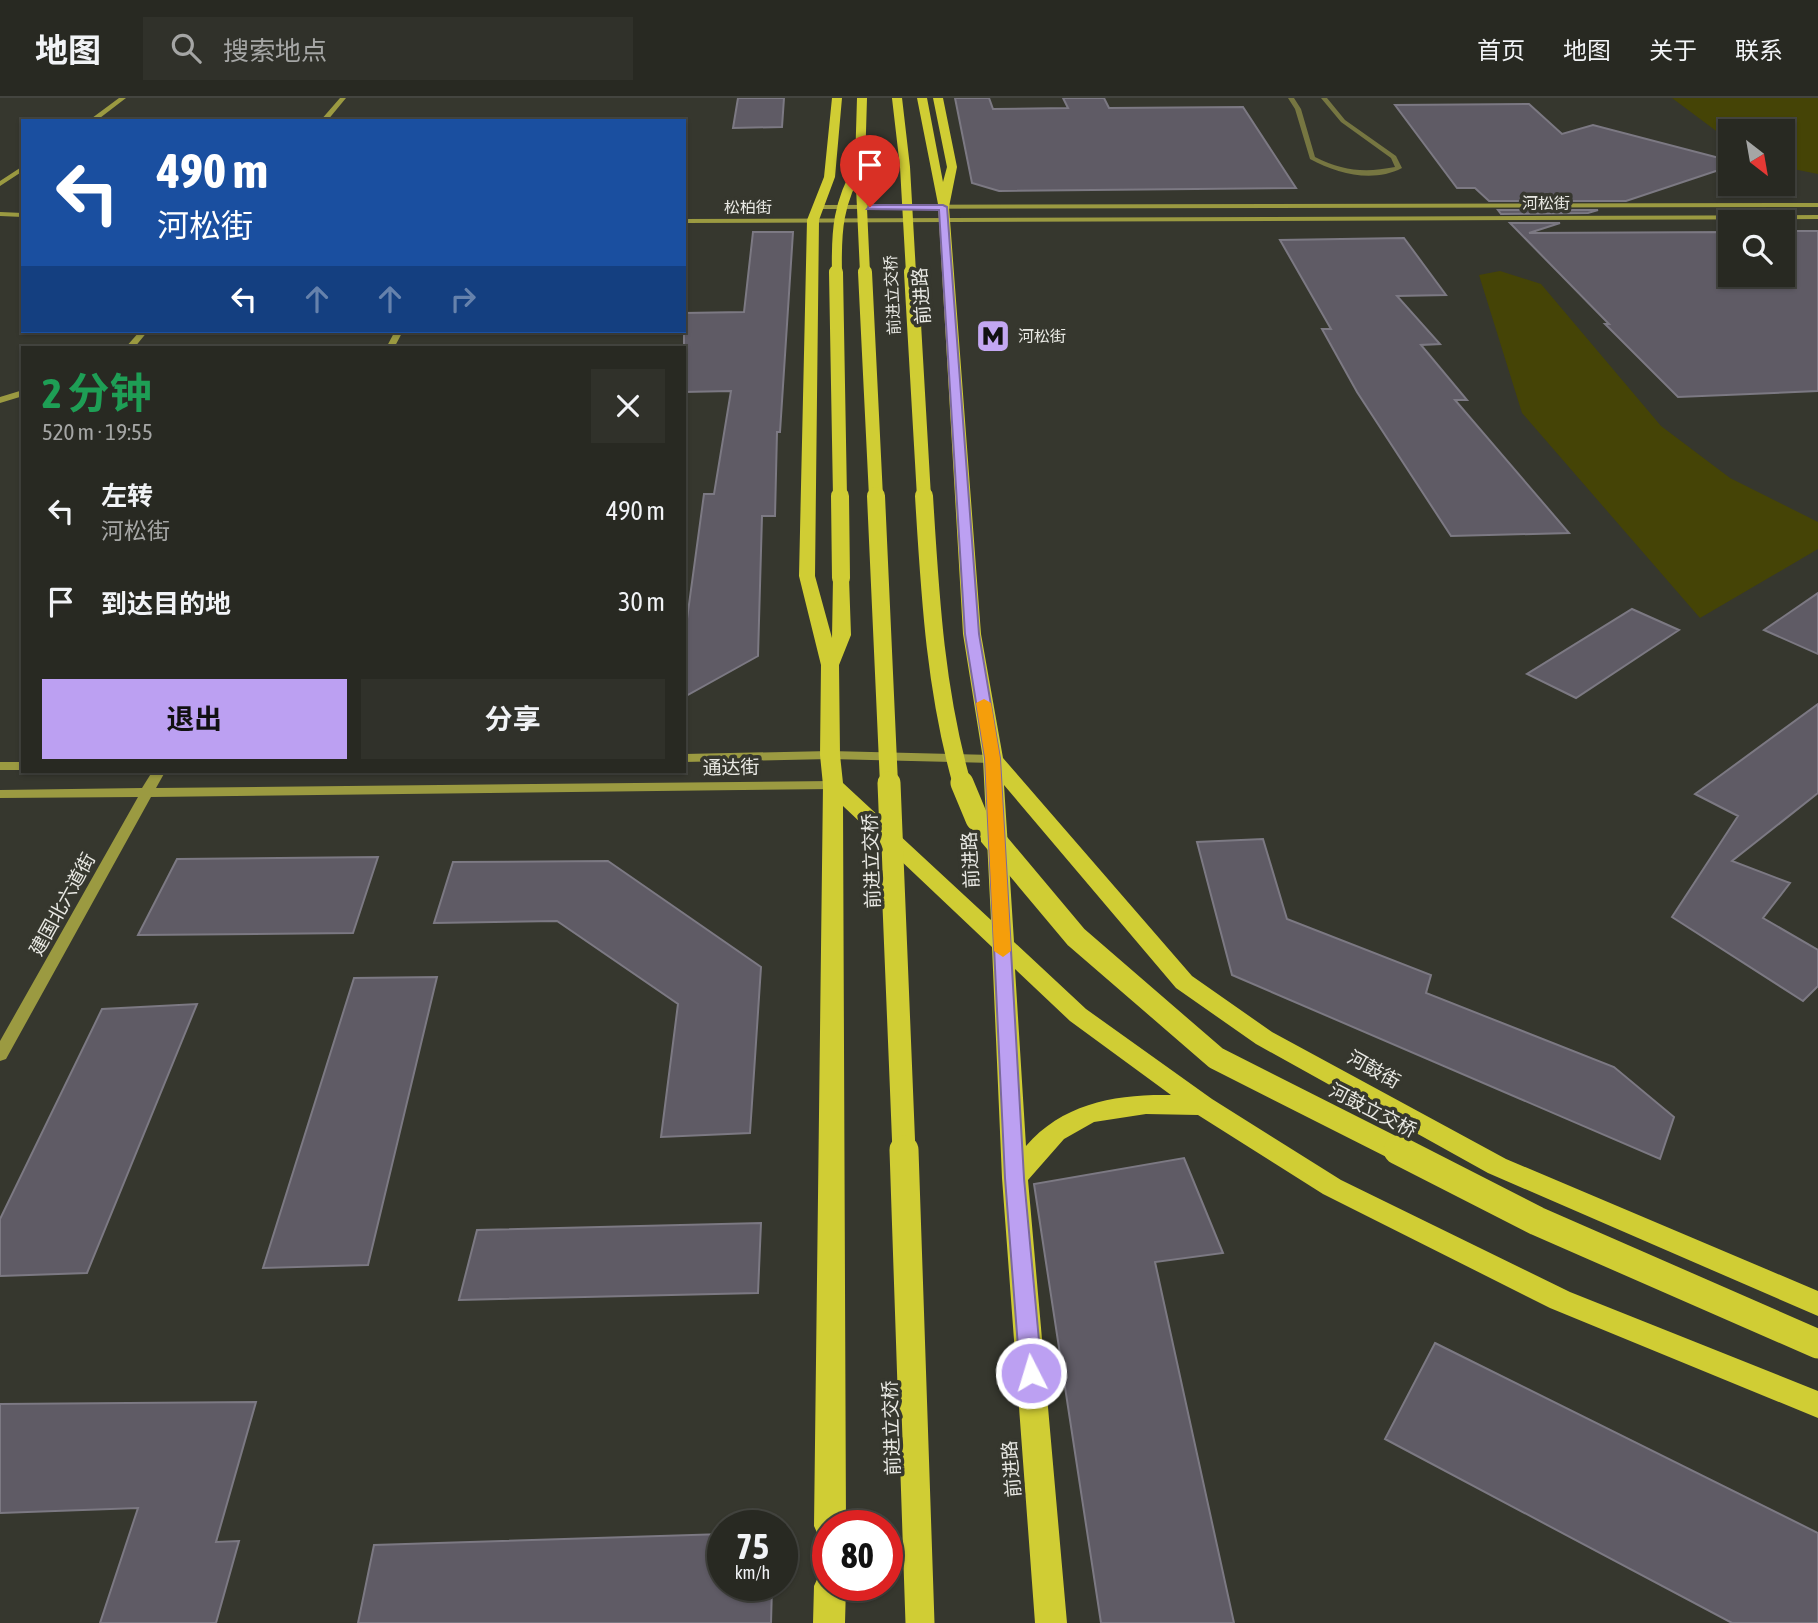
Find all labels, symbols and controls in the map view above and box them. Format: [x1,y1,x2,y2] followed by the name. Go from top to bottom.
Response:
[143,17,633,80] search box
[167,29,205,67] icon: search
[35,31,101,69] text: 地图
[223,36,327,66] text: 搜索地点
[1477,37,1525,64] text: 首页
[1563,37,1611,64] text: 地图
[1649,37,1697,64] text: 关于
[1735,37,1783,64] text: 联系
[1718,119,1796,196] north arrow
[1718,119,1795,287] map controls
[840,135,900,207] pin
[157,142,268,198] text: 490 m
[851,146,889,184] icon: arrive
[42,147,133,238] icon: left
[1522,194,1570,212] street label: 河松街
[724,198,772,216] street label: 松柏街
[157,207,253,244] text: 河松街
[1718,210,1795,287] button: search
[881,255,903,335] street label: 前进立交桥
[908,267,934,325] street label: 前进路
[225,280,263,318] icon: left
[298,280,336,318] icon: ahead
[371,280,409,318] icon: ahead
[444,280,482,318] icon: right
[974,317,1012,355] metro station icon: 河松街
[1018,327,1066,345] place label: 河松街
[42,369,152,417] text: 2 分钟
[591,369,665,443] button: close
[42,419,153,445] text: 520 m · 19:55
[101,481,153,511] text: 左转
[42,492,80,530] icon: left
[606,496,665,526] text: 490 m
[101,518,170,544] text: 河松街
[42,583,80,621] icon: arrive
[618,587,665,617] text: 30 m
[101,589,231,619] text: 到达目的地
[42,679,347,759] button: 退出
[361,679,665,759] button: 分享
[702,756,760,778] street label: 通达街
[858,813,884,909] street label: 前进立交桥
[958,831,982,889] street label: 前进路
[25,849,99,959] street label: 建国北六道街
[1344,1046,1404,1092] street label: 河鼓街
[1326,1079,1420,1141] street label: 河鼓立交桥
[994,1336,1068,1410] position arrow
[878,1380,904,1476] street label: 前进立交桥
[998,1440,1024,1498] street label: 前进路
[812,1510,903,1601] speed limit sign: 80
[736,1526,769,1566] text: 75
[735,1562,770,1583] text: km/h

